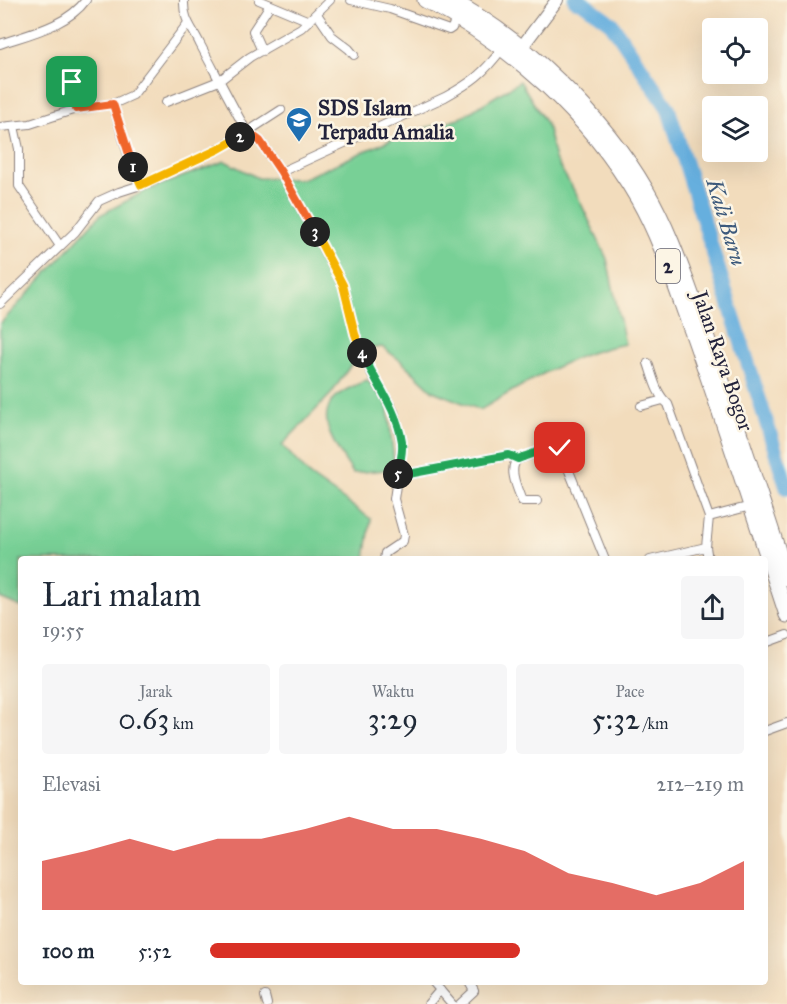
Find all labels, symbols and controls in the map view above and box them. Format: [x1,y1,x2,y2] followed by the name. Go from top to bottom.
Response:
[702,18,768,162] map controls
[702,18,768,84] button: locate
[46,56,97,107] pin
[55,65,88,98] icon: arrive
[317,95,455,145] place label: SDS Islam Terpadu Amalia
[702,96,768,162] button: layers
[284,105,314,143] school or university icon: SDS Islam Terpadu Amalia
[225,122,255,152] pin: 2
[236,127,244,146] text: 2
[118,152,148,182] pin: 1
[130,157,136,176] text: 1
[700,174,753,269] water label: Kali Baru
[300,217,330,247] pin: 3
[312,222,318,241] text: 3
[656,249,680,283] road number: 2
[686,285,759,435] street label: Jalan Raya Bogor
[347,338,377,368] pin: 4
[358,343,366,362] text: 4
[534,422,585,473] pin
[543,431,576,464] icon: check
[383,459,413,489] pin: 5
[394,464,402,483] text: 5
[42,575,201,615] text: Lari malam
[681,576,744,639] button: share
[42,618,84,642] text: 19:55
[139,682,173,701] text: Jarak
[372,682,414,701] text: Waktu
[615,682,645,701] text: Pace
[118,701,169,737] text: 0.63
[368,701,418,737] text: 3:29
[592,701,640,737] text: 5:32
[169,714,194,733] text: km
[640,714,668,733] text: /km
[42,772,101,796] text: Elevasi
[656,772,744,796] text: 212–219 m
[42,939,94,963] text: 100 m
[138,939,172,963] text: 5:52

